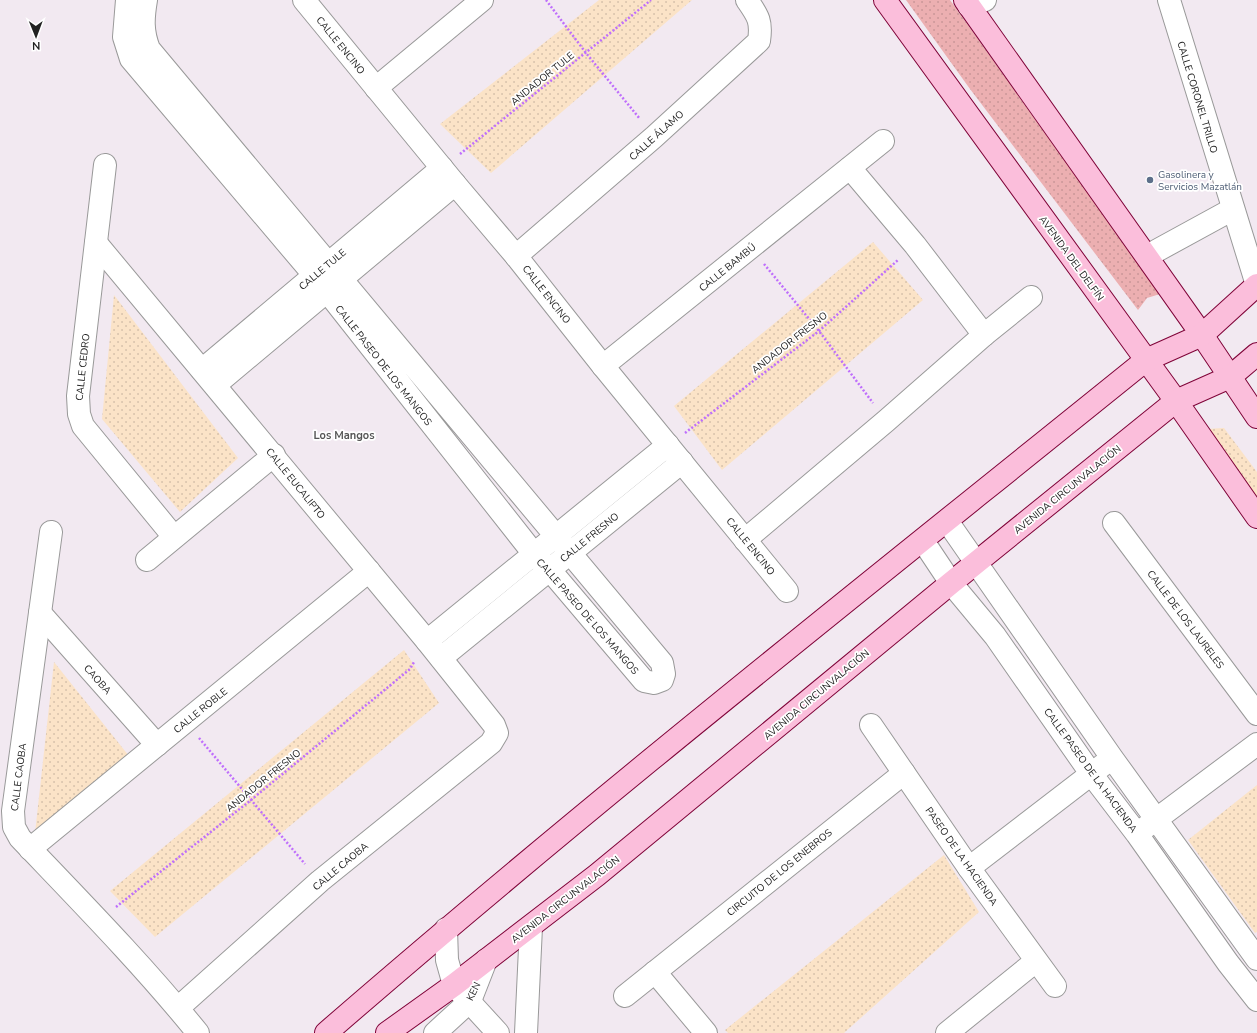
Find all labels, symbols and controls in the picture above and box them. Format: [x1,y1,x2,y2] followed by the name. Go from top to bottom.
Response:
[313,14,368,78] street label: CALLE ENCINO
[16,16,56,56] north arrow
[32,38,40,53] text: N
[1173,40,1221,155] street label: CALLE CORONEL TRILLO
[508,49,578,109] street label: ANDADOR TULE
[626,107,687,164] street label: CALLE ÁLAMO
[1158,168,1242,194] place label: Gasolinera y Servicios Mazatlán
[1145,175,1155,185] marker: Gasolinera y Servicios Mazatlán
[1036,213,1107,304] street label: AVENIDA DEL DELFÍN
[696,240,759,295] street label: CALLE BAMBÚ
[296,246,349,294] street label: CALLE TULE
[519,262,574,327] street label: CALLE ENCINO
[332,302,435,429] street label: CALLE PASEO DE LOS MANGOS
[749,309,831,377] street label: ANDADOR FRESNO
[73,333,94,401] street label: CALLE CEDRO
[313,428,375,443] district label: Los Mangos
[1011,442,1124,537] street label: AVENIDA CIRCUNVALACIÓN
[262,445,328,522] street label: CALLE EUCALIPTO
[557,509,622,566] street label: CALLE FRESNO
[723,515,778,579] street label: CALLE ENCINO
[533,556,642,678] street label: CALLE PASEO DE LOS MANGOS
[1144,567,1227,672] street label: CALLE DE LOS LAURELES
[761,646,873,743] street label: AVENIDA CIRCUNVALACIÓN
[80,662,115,698] street label: CAOBA
[171,685,231,737] street label: CALLE ROBLE
[1040,705,1141,836] street label: CALLE PASEO DE LA HACIENDA
[8,742,30,812] street label: CALLE CAOBA
[223,746,304,815] street label: ANDADOR FRESNO
[922,804,1001,909] street label: PASEO DE LA HACIENDA
[724,826,835,920] street label: CIRCUITO DE LOS ENEBROS
[310,839,372,894] street label: CALLE CAOBA
[508,853,623,947] street label: AVENIDA CIRCUNVALACIÓN
[463,980,484,1003] street label: KEN

